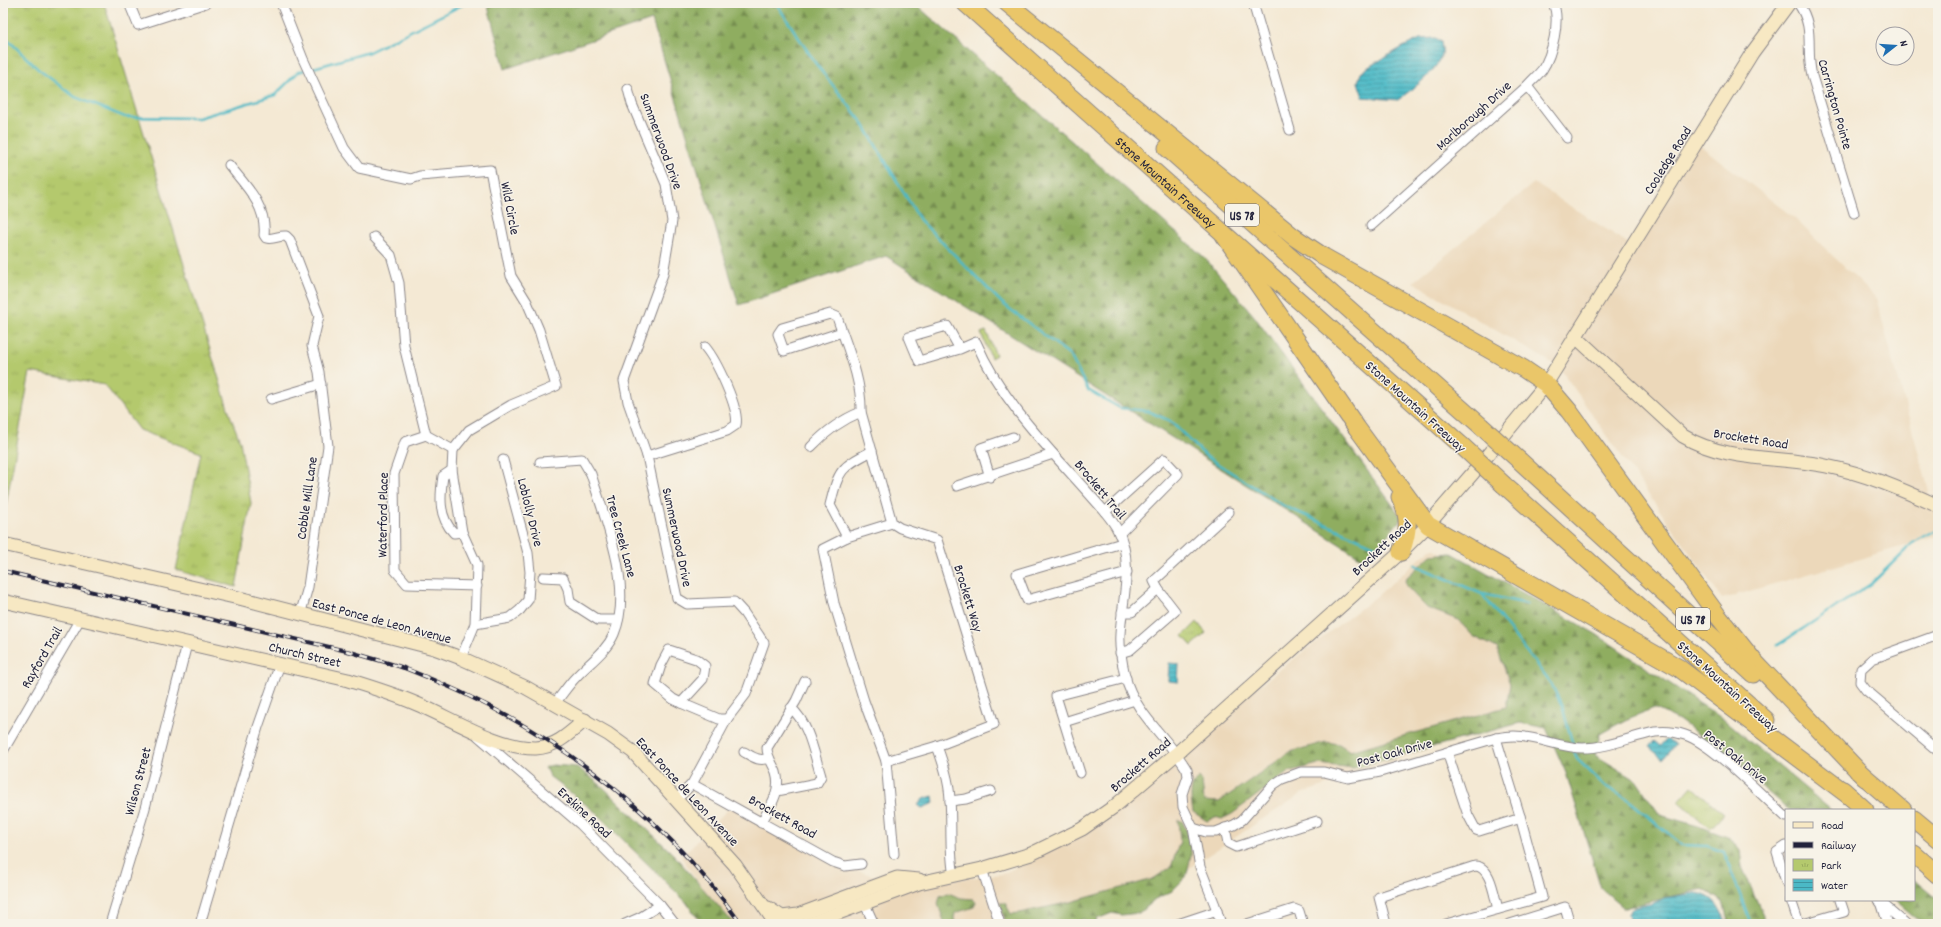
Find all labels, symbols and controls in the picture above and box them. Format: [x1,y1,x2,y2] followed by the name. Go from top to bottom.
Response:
[1875,26,1915,66] north arrow
[1894,39,1911,49] text: N
[1812,57,1857,152] street label: Carrington Pointe
[1432,77,1517,156] street label: Marlborough Drive
[633,91,687,193] street label: Summerwood Drive
[1640,123,1698,199] street label: Cooledge Road
[1110,133,1220,234] street label: Stone Mountain Freeway
[494,180,524,237] street label: Wild Circle
[1225,204,1259,226] road number: US 78
[1360,357,1470,458] street label: Stone Mountain Freeway
[1712,424,1789,456] street label: Brockett Road
[292,456,324,541] street label: Cobble Mill Lane
[1069,456,1131,525] street label: Brockett Trail
[373,472,395,558] street label: Waterford Place
[511,476,547,549] street label: Loblolly Drive
[656,486,696,589] street label: Summerwood Drive
[599,493,641,580] street label: Tree Creek Lane
[1348,515,1417,581] street label: Brockett Road
[947,562,987,635] street label: Brockett Way
[310,594,453,650] street label: East Ponce de Leon Avenue
[1676,608,1710,630] road number: US 78
[17,623,69,693] street label: Rayford Trail
[1672,637,1782,738] street label: Stone Mountain Freeway
[266,638,343,674] street label: Church Street
[1698,725,1771,790] street label: Post Oak Drive
[630,733,743,852] street label: East Ponce de Leon Avenue
[1106,733,1176,798] street label: Brockett Road
[1355,734,1434,774] street label: Post Oak Drive
[120,745,158,818] street label: Wilson Street
[552,783,615,844] street label: Erskine Road
[744,791,820,845] street label: Brockett Road
[1785,809,1915,901] legend
[1821,818,1843,835] text: Road
[1821,838,1857,855] text: Railway
[1821,858,1842,875] text: Park
[1821,878,1848,895] text: Water

